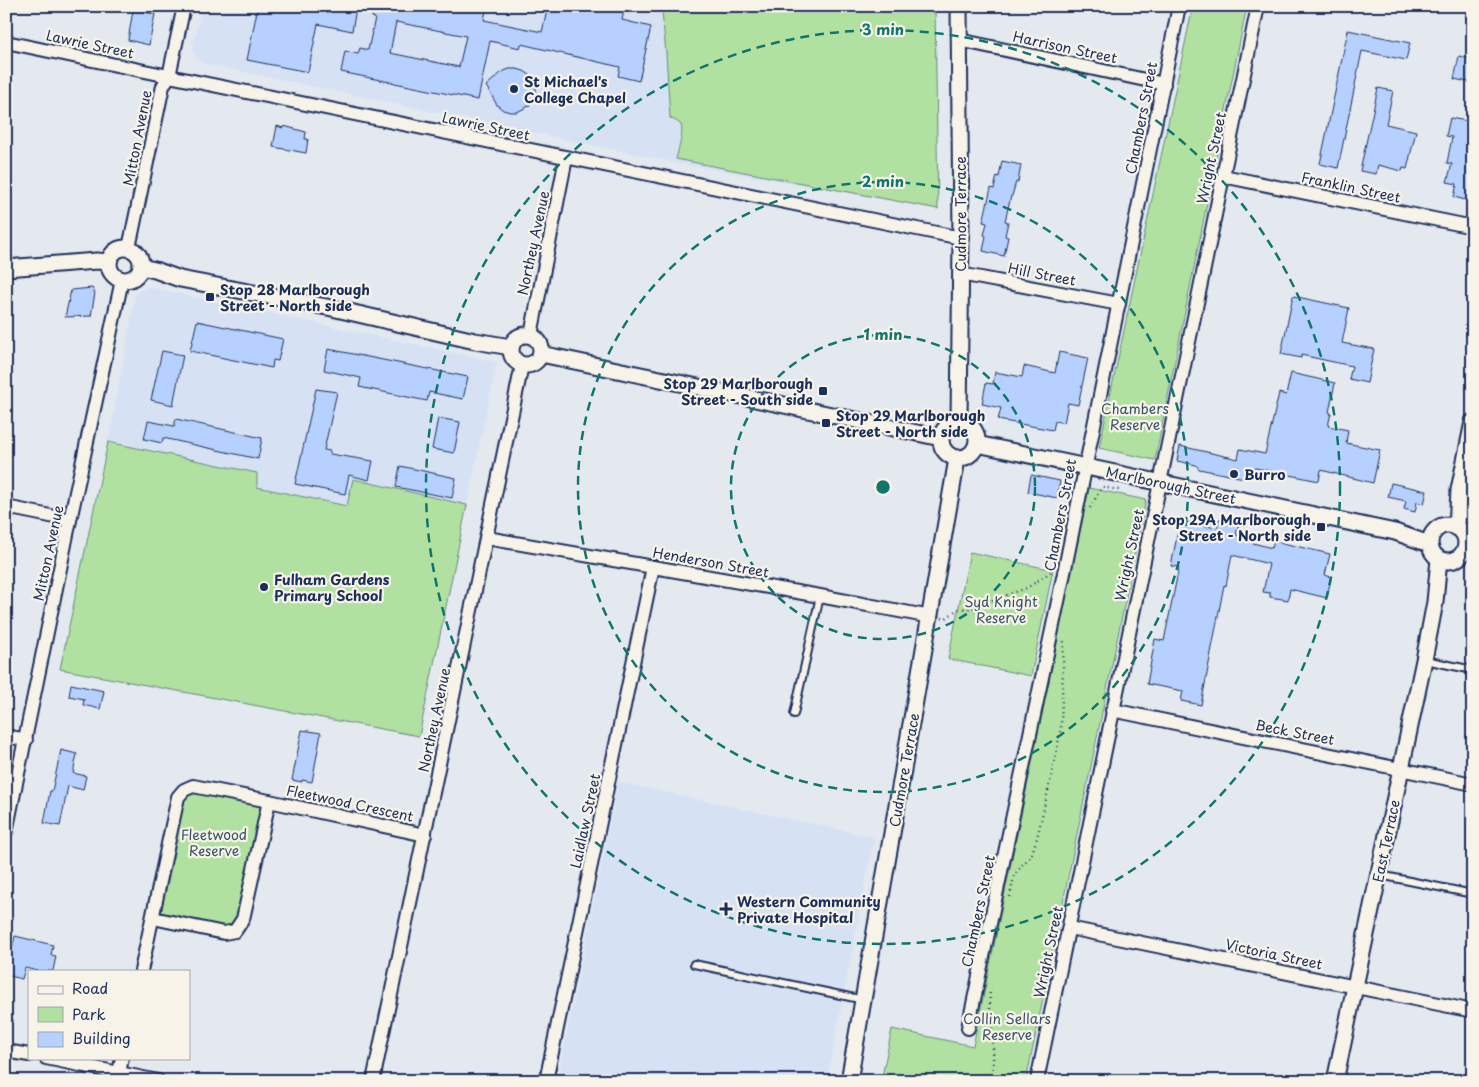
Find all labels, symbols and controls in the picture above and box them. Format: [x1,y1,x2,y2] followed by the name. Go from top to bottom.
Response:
[862,17,904,40] text: 3 min
[44,24,136,64] street label: Lawrie Street
[1011,26,1119,68] street label: Harrison Street
[1120,60,1162,176] street label: Chambers Street
[524,71,626,108] place label: St Michael's College Chapel
[508,83,520,95] marker: St Michael's College Chapel
[117,88,157,188] street label: Mitton Avenue
[440,106,532,146] street label: Lawrie Street
[1191,110,1231,206] street label: Wright Street
[950,156,971,272] street label: Cudmore Terrace
[1299,166,1403,208] street label: Franklin Street
[862,169,904,192] text: 2 min
[512,188,554,297] street label: Northey Avenue
[1006,257,1078,291] street label: Hill Street
[220,279,370,316] place label: Stop 28 Marlborough Street - North side
[204,291,216,303] marker: Stop 28 Marlborough Street - North side
[864,322,902,345] text: 1 min
[664,373,813,410] place label: Stop 29 Marlborough Street - South side
[817,385,829,397] marker: Stop 29 Marlborough Street - South side
[1101,398,1169,435] park label: Chambers Reserve
[836,405,985,442] place label: Stop 29 Marlborough Street - North side
[820,417,832,429] marker: Stop 29 Marlborough Street - North side
[1039,457,1081,573] street label: Chambers Street
[1104,461,1238,509] street label: Marlborough Street
[1244,464,1285,485] place label: Burro
[1228,468,1240,480] marker: Burro
[874,478,892,496] centre of rings
[28,503,68,603] street label: Mitton Avenue
[1109,507,1149,603] street label: Wright Street
[1152,509,1311,546] place label: Stop 29A Marlborough Street - North side
[1315,521,1327,533] marker: Stop 29A Marlborough Street - North side
[651,541,771,583] street label: Henderson Street
[274,569,390,606] place label: Fulham Gardens Primary School
[258,581,270,593] marker: Fulham Gardens Primary School
[964,591,1038,628] park label: Syd Knight Reserve
[413,665,455,774] street label: Northey Avenue
[884,711,924,829] street label: Cudmore Terrace
[1254,714,1337,750] street label: Beck Street
[565,771,605,870] street label: Laidlaw Street
[284,779,416,827] street label: Fleetwood Crescent
[1367,798,1405,884] street label: East Terrace
[181,824,247,861] park label: Fleetwood Reserve
[956,853,1000,969] street label: Chambers Street
[737,891,881,928] place label: Western Community Private Hospital
[719,902,733,916] marker: Western Community Private Hospital
[1028,904,1068,1000] street label: Wright Street
[1223,933,1325,975] street label: Victoria Street
[28,970,190,1060] legend
[72,976,108,999] text: Road
[72,1002,106,1025] text: Park
[963,1008,1051,1045] park label: Collin Sellars Reserve
[72,1026,131,1049] text: Building

